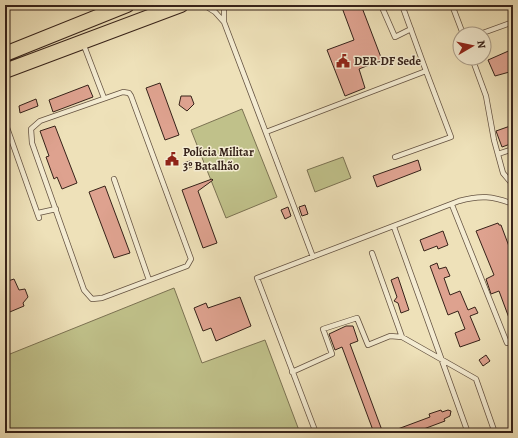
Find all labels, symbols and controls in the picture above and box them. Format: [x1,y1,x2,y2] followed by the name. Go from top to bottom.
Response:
[452,26,492,66] north arrow
[473,39,489,50] text: N
[335,53,351,69] public building icon: DER-DF Sede
[354,53,421,69] place label: DER-DF Sede
[183,144,254,174] place label: Polícia Militar 3º Batalhão
[164,151,180,167] public building icon: Polícia Militar 3º Batalhão

